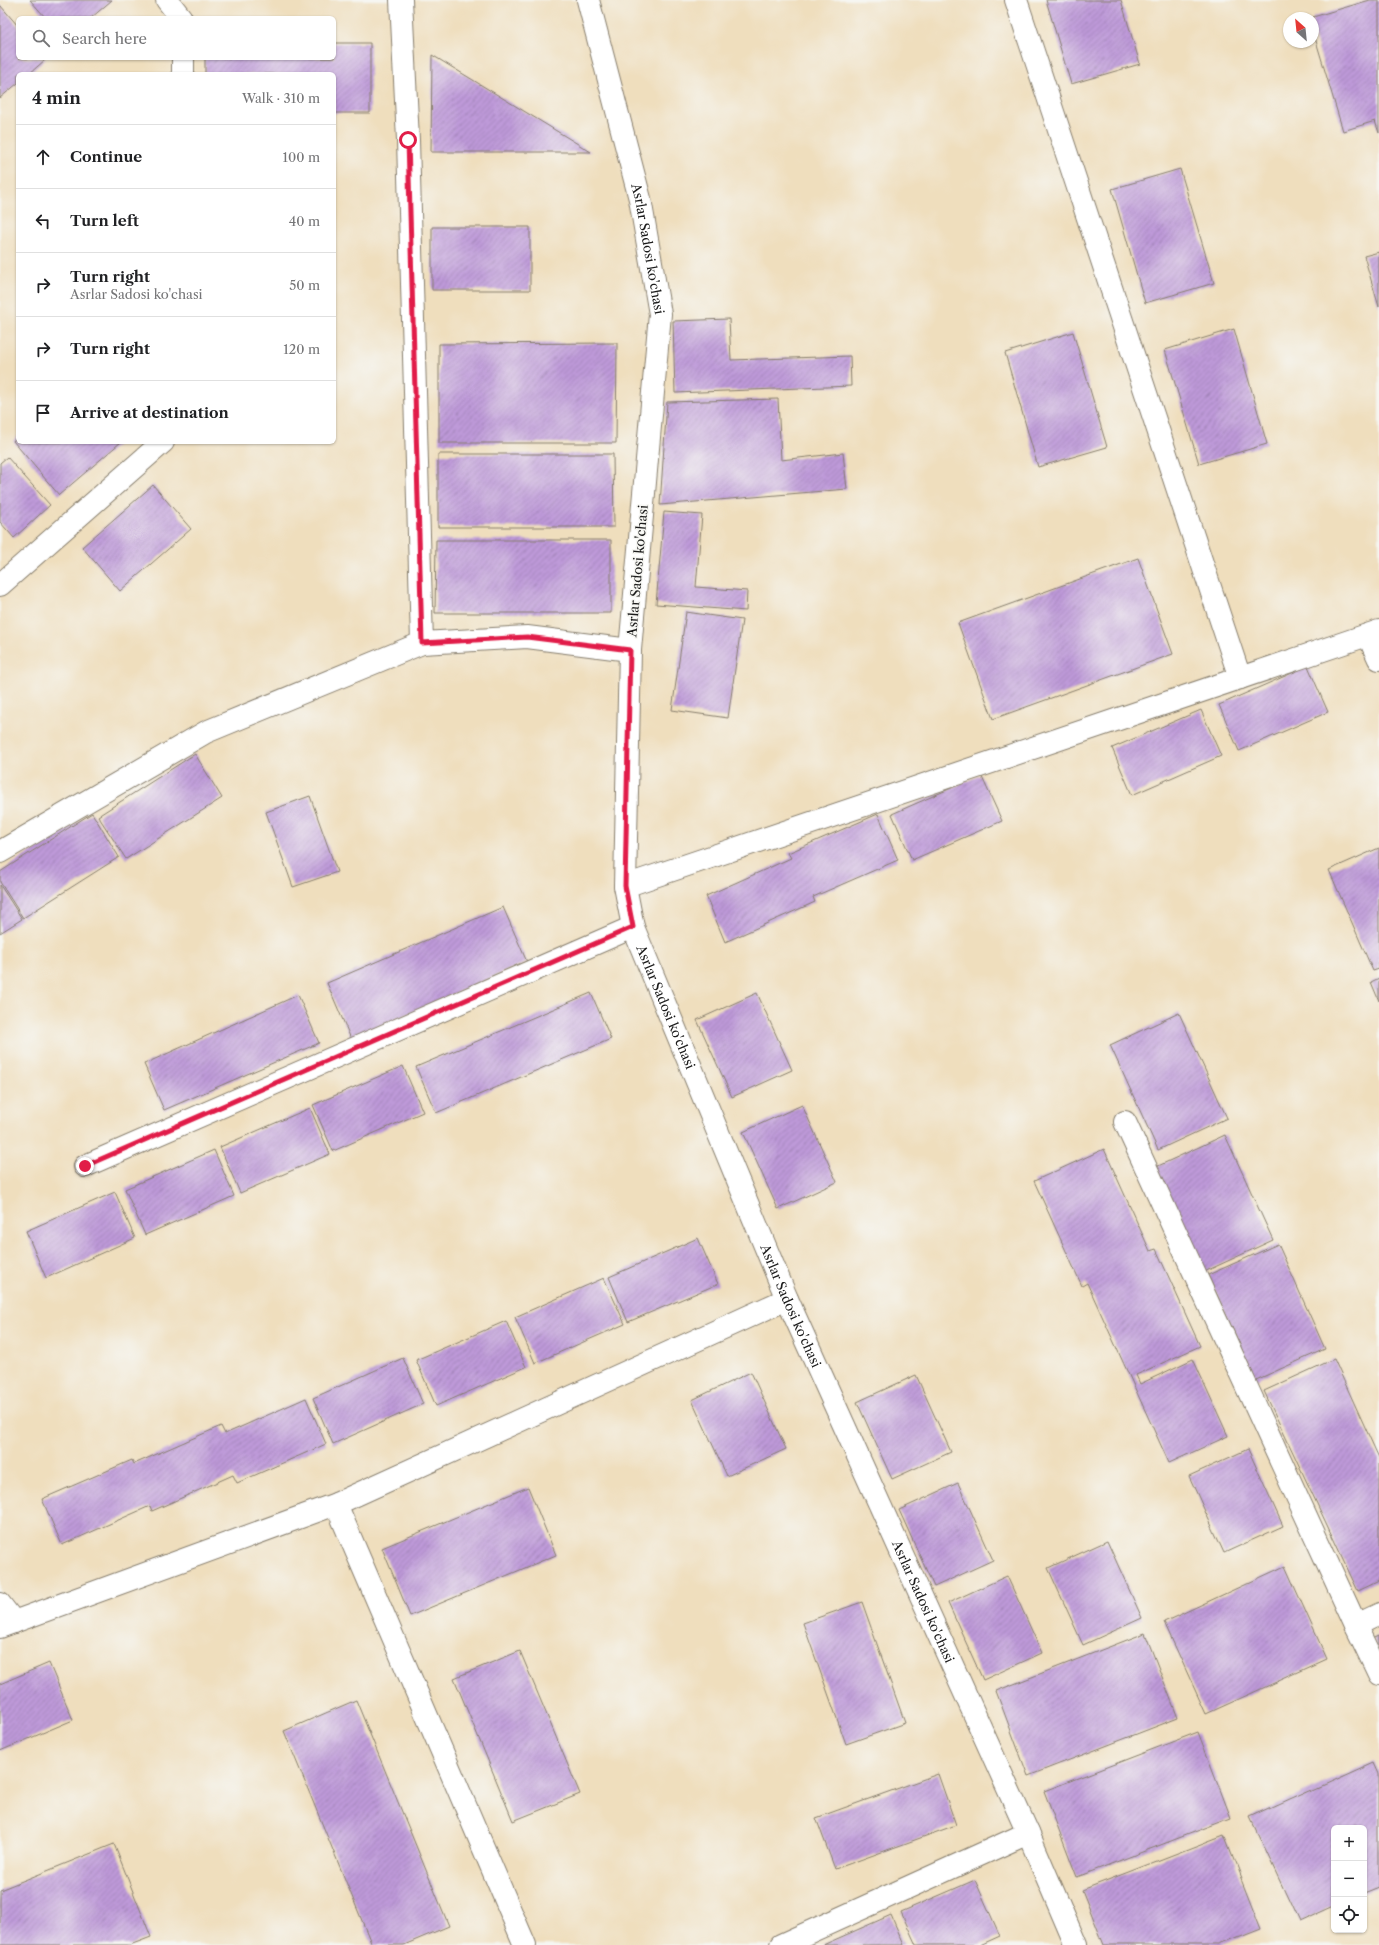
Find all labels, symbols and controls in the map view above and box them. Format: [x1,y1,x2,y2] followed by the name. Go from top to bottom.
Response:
[1283,12,1319,48] north arrow
[16,16,336,60] search box
[30,27,52,49] icon: search
[62,29,147,48] text: Search here
[32,88,81,108] text: 4 min
[242,90,320,106] text: Walk · 310 m
[399,131,417,149] route start
[32,146,54,168] icon: ahead
[70,147,142,166] text: Continue
[282,149,320,165] text: 100 m
[628,180,668,315] street label: Asrlar Sadosi ko'chasi
[32,210,54,232] icon: left
[70,211,139,230] text: Turn left
[289,213,320,229] text: 40 m
[70,267,150,286] text: Turn right
[32,274,54,296] icon: right
[289,277,320,293] text: 50 m
[70,286,203,302] text: Asrlar Sadosi ko'chasi
[32,338,54,360] icon: right
[70,339,150,358] text: Turn right
[283,341,320,357] text: 120 m
[32,402,54,424] icon: arrive
[70,403,229,422] text: Arrive at destination
[623,504,651,639] street label: Asrlar Sadosi ko'chasi
[633,942,699,1071] street label: Asrlar Sadosi ko'chasi
[76,1157,94,1175] route end
[757,1241,825,1370] street label: Asrlar Sadosi ko'chasi
[888,1537,958,1665] street label: Asrlar Sadosi ko'chasi
[1331,1825,1367,1933] map controls
[1331,1825,1367,1861] button: +
[1331,1861,1367,1897] button: −
[1331,1897,1367,1933] button: locate

